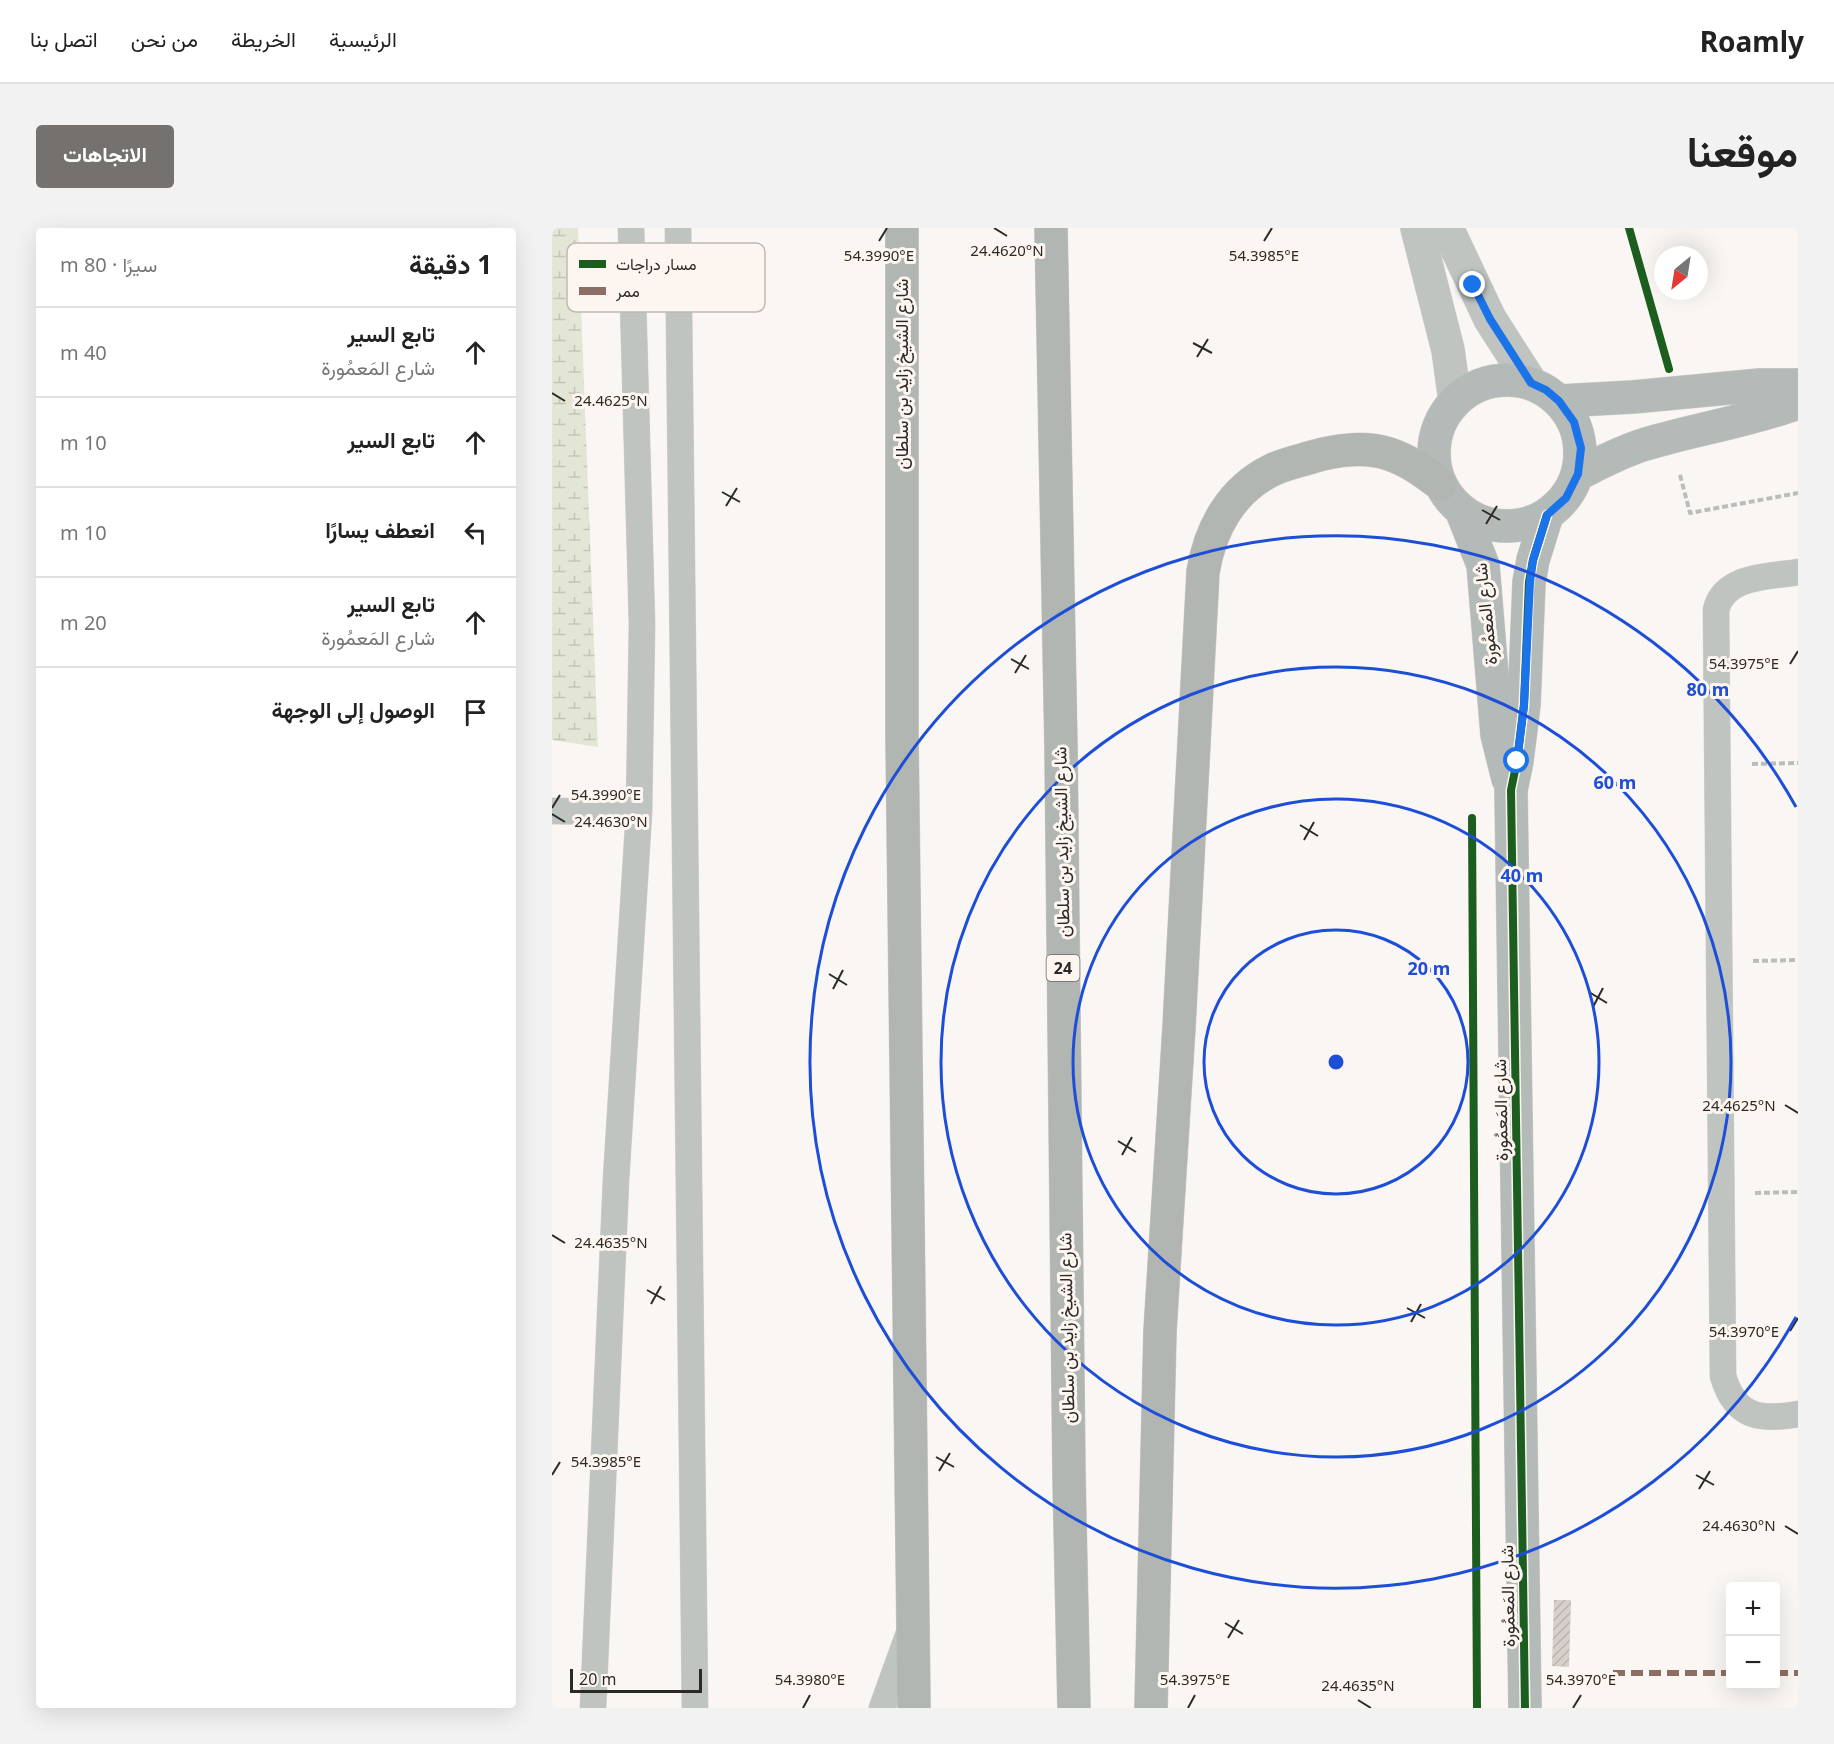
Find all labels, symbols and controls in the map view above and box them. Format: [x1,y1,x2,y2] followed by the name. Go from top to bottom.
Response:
[1700,22,1804,60] text: Roamly
[30,25,98,53] text: اتصل بنا
[131,25,198,53] text: من نحن
[231,25,296,53] text: الخريطة
[329,25,397,53] text: الرئيسية
[1687,122,1798,179] text: موقعنا
[36,125,174,188] button: الاتجاهات
[970,240,1044,260] text: 24.4620°N
[567,243,765,312] legend
[844,245,914,265] text: 54.3990°E
[1229,245,1299,265] text: 54.3985°E
[409,246,492,282] text: 1 دقيقة
[1654,246,1708,300] north arrow
[60,251,157,278] text: سيرًا · 80 m
[616,253,697,275] text: مسار دراجات
[1459,271,1485,297] route end
[889,279,914,469] street label: شارع الشيخ زايد بن سلطان
[615,280,640,302] text: ممر
[347,318,435,348] text: تابع السير
[459,336,492,369] icon: ahead
[60,339,107,366] text: 40 m
[321,354,435,381] text: شارع المَعمُورة
[574,390,648,410] text: 24.4625°N
[347,424,435,454] text: تابع السير
[459,426,492,459] icon: ahead
[60,429,107,456] text: 10 m
[325,514,435,544] text: انعطف يسارًا
[459,516,492,549] icon: left
[60,519,107,546] text: 10 m
[1468,562,1503,666] street label: شارع المَعمُورة
[347,588,435,618] text: تابع السير
[459,606,492,639] icon: ahead
[60,609,107,636] text: 20 m
[321,624,435,651] text: شارع المَعمُورة
[1709,653,1779,673] text: 54.3975°E
[1687,677,1729,701] text: 80 m
[271,694,435,724] text: الوصول إلى الوجهة
[459,696,492,729] icon: arrive
[1047,746,1076,938] street label: شارع الشيخ زايد بن سلطان
[1503,747,1529,773] route start
[1594,770,1636,794] text: 60 m
[571,784,641,804] text: 54.3990°E
[574,811,648,831] text: 24.4630°N
[1501,863,1543,887] text: 40 m
[1046,955,1080,981] road number: 24
[1408,956,1450,980] text: 20 m
[1326,1052,1346,1072] centre of rings
[1487,1059,1514,1161] street label: شارع المَعمُورة
[1702,1095,1776,1115] text: 24.4625°N
[574,1232,648,1252] text: 24.4635°N
[1052,1232,1081,1424] street label: شارع الشيخ زايد بن سلطان
[1709,1321,1779,1341] text: 54.3970°E
[571,1451,641,1471] text: 54.3985°E
[1702,1515,1776,1535] text: 24.4630°N
[1494,1545,1521,1647] street label: شارع المَعمُورة
[1726,1582,1780,1690] map controls
[1726,1582,1780,1636] button: +
[1726,1636,1780,1690] button: −
[570,1666,702,1694] scale bar
[579,1668,616,1690] text: 20 m
[775,1669,845,1689] text: 54.3980°E
[1160,1669,1230,1689] text: 54.3975°E
[1546,1669,1616,1689] text: 54.3970°E
[1321,1675,1395,1695] text: 24.4635°N

